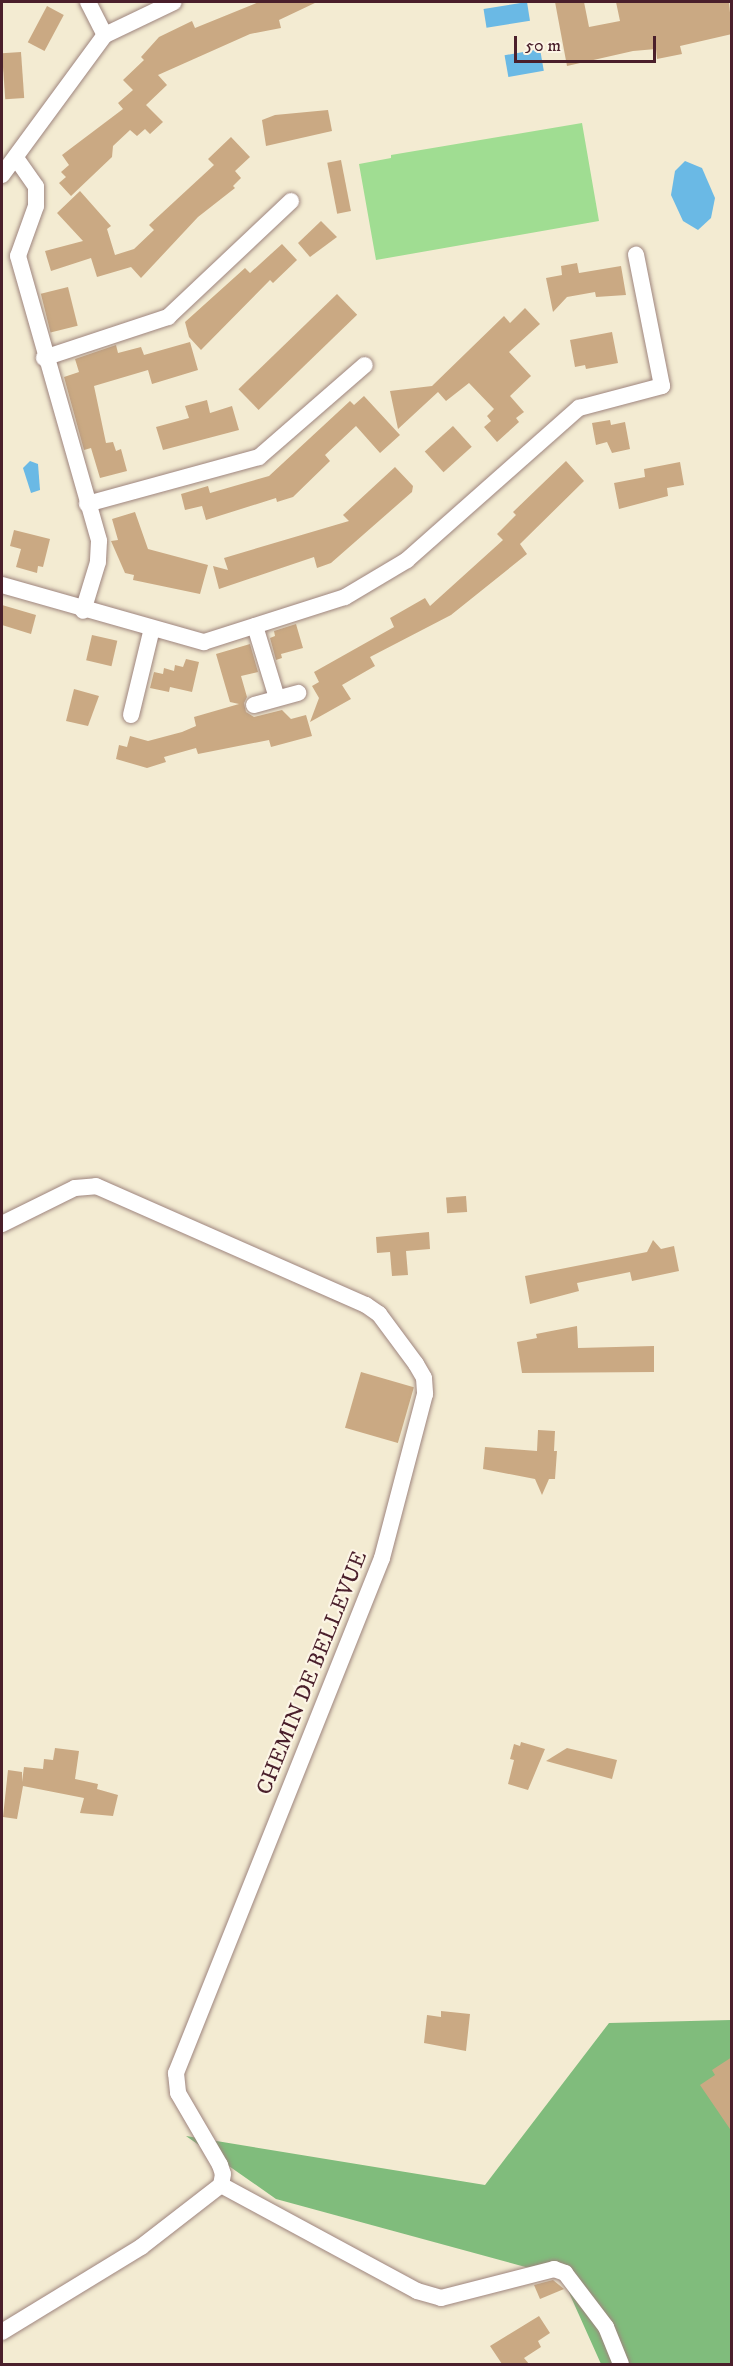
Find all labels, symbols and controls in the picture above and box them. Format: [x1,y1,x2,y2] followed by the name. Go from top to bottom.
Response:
[517,24,660,62] scale bar
[525,35,561,57] text: 50 m
[251,1547,373,1799] street label: CHEMIN DE BELLEVUE

